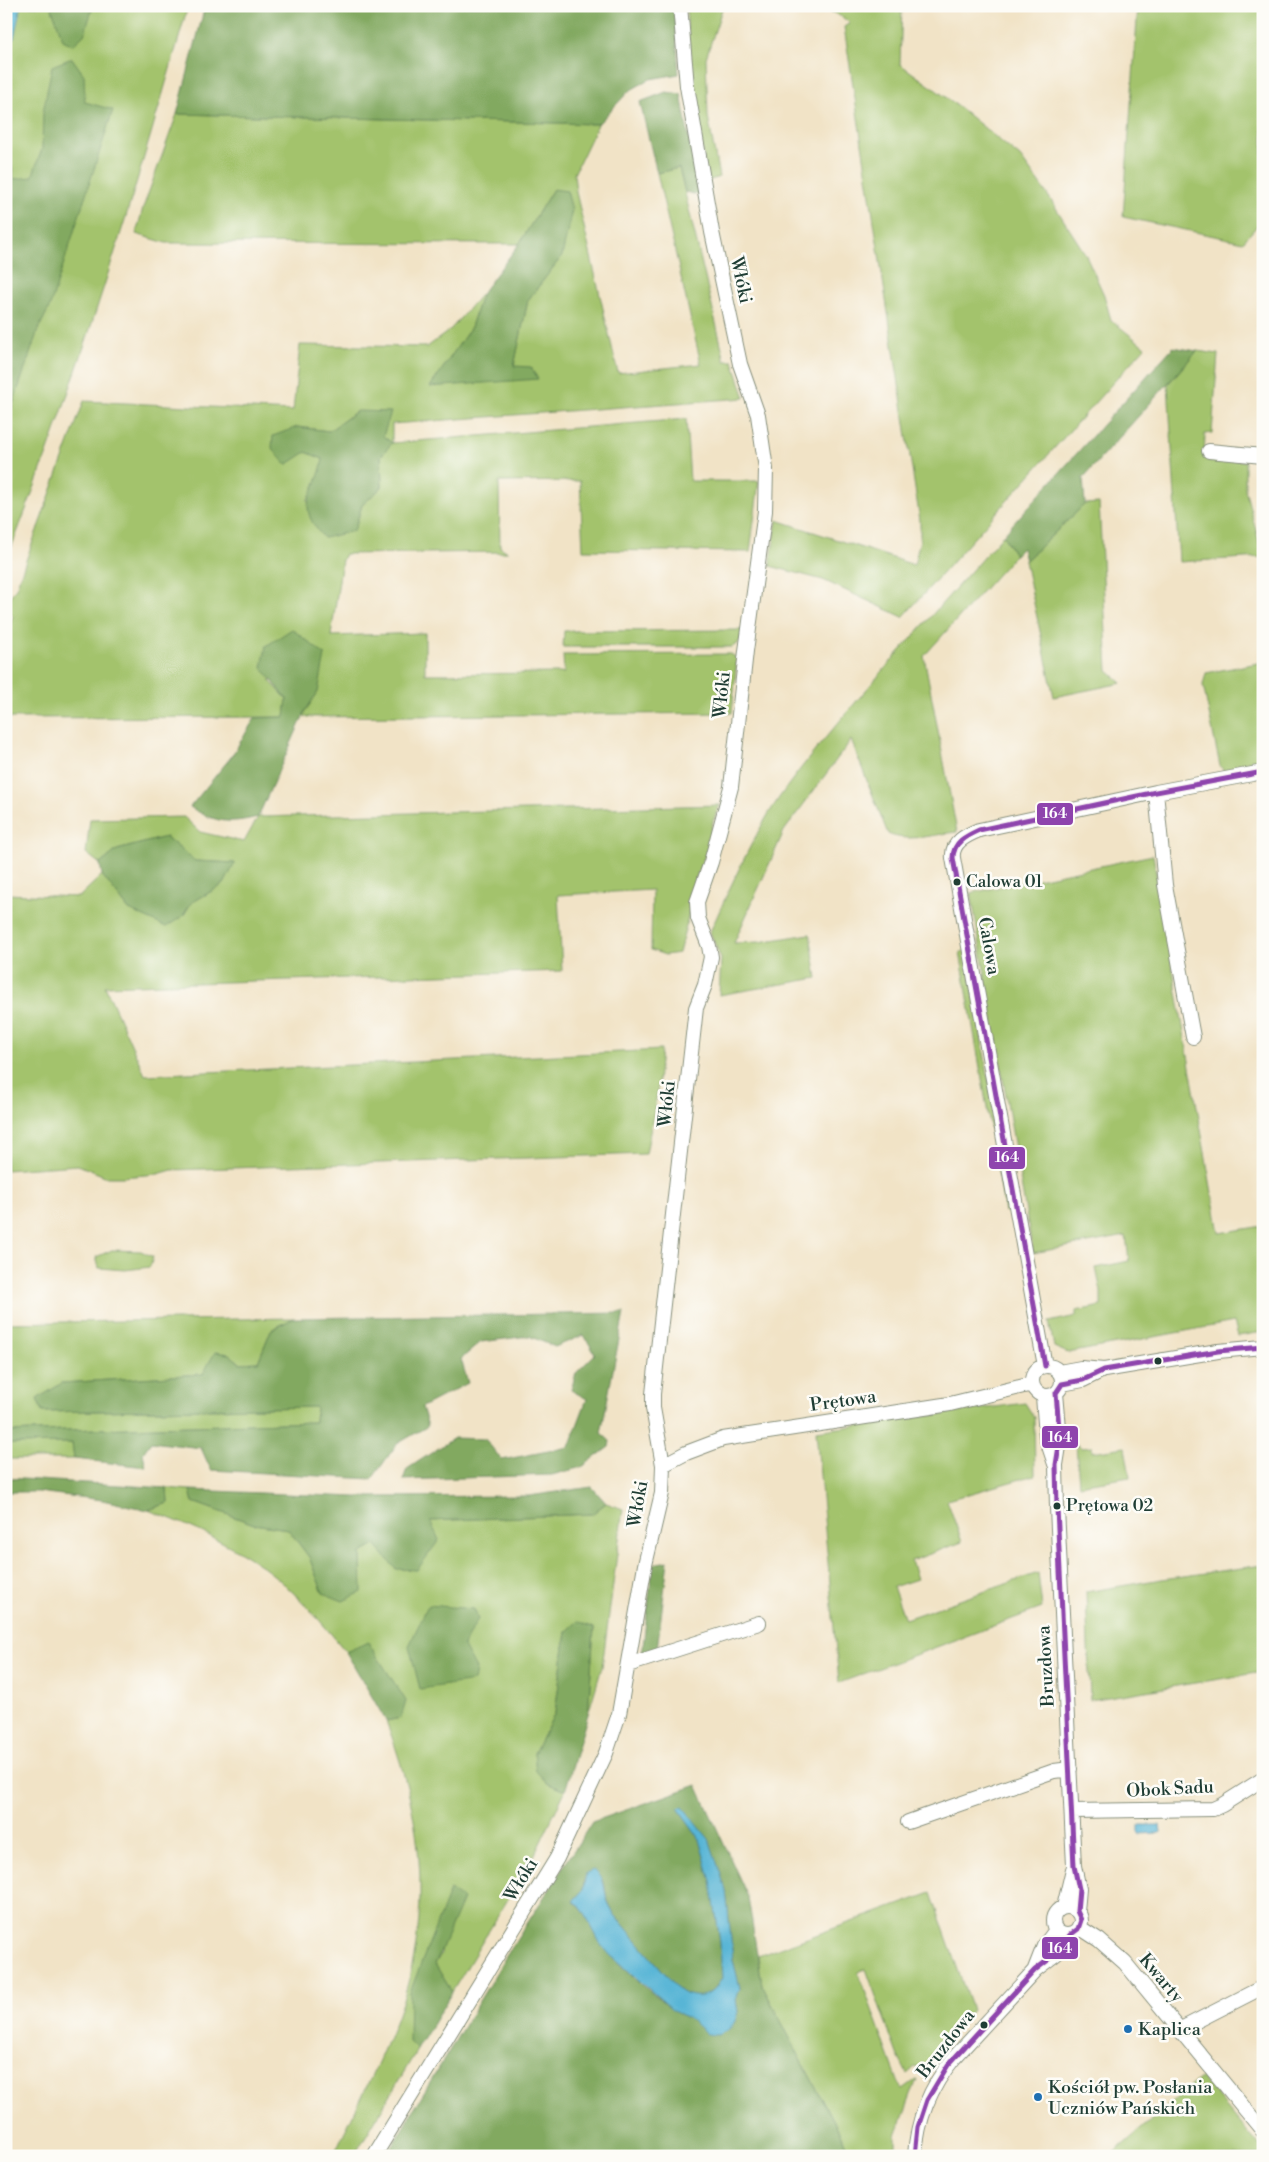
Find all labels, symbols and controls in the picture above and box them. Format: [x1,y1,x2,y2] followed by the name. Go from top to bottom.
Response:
[725,254,757,305] street label: Włóki
[708,670,736,721] street label: Włóki
[1036,802,1074,826] line badge: 164
[1043,805,1067,823] text: 164
[966,871,1043,893] place label: Calowa 01
[952,877,962,887] marker: Calowa 01
[973,915,1006,978] street label: Calowa
[653,1079,681,1130] street label: Włóki
[988,1146,1026,1170] line badge: 164
[995,1149,1019,1167] text: 164
[1153,1356,1163,1366] unlabelled marker
[808,1385,878,1417] street label: Prętowa
[1041,1425,1079,1449] line badge: 164
[1048,1429,1072,1447] text: 164
[622,1479,653,1530] street label: Włóki
[1066,1495,1153,1517] place label: Prętowa 02
[1052,1501,1062,1511] marker: Prętowa 02
[1032,1624,1060,1708] street label: Bruzdowa
[1126,1775,1215,1803] street label: Obok Sadu
[498,1854,543,1907] street label: Włóki
[1041,1936,1079,1960] line badge: 164
[1048,1940,1072,1958] text: 164
[1134,1949,1189,2008] street label: Kwarty
[911,2004,981,2084] street label: Bruzdowa
[1138,2018,1202,2041] place label: Kaplica
[979,2020,989,2030] unlabelled marker
[1122,2023,1134,2035] marker: Kaplica
[1048,2076,1213,2120] place label: Kościół pw. Posłania Uczniów Pańskich
[1032,2091,1044,2103] marker: Kościół pw. Posłania Uczniów Pańskich

